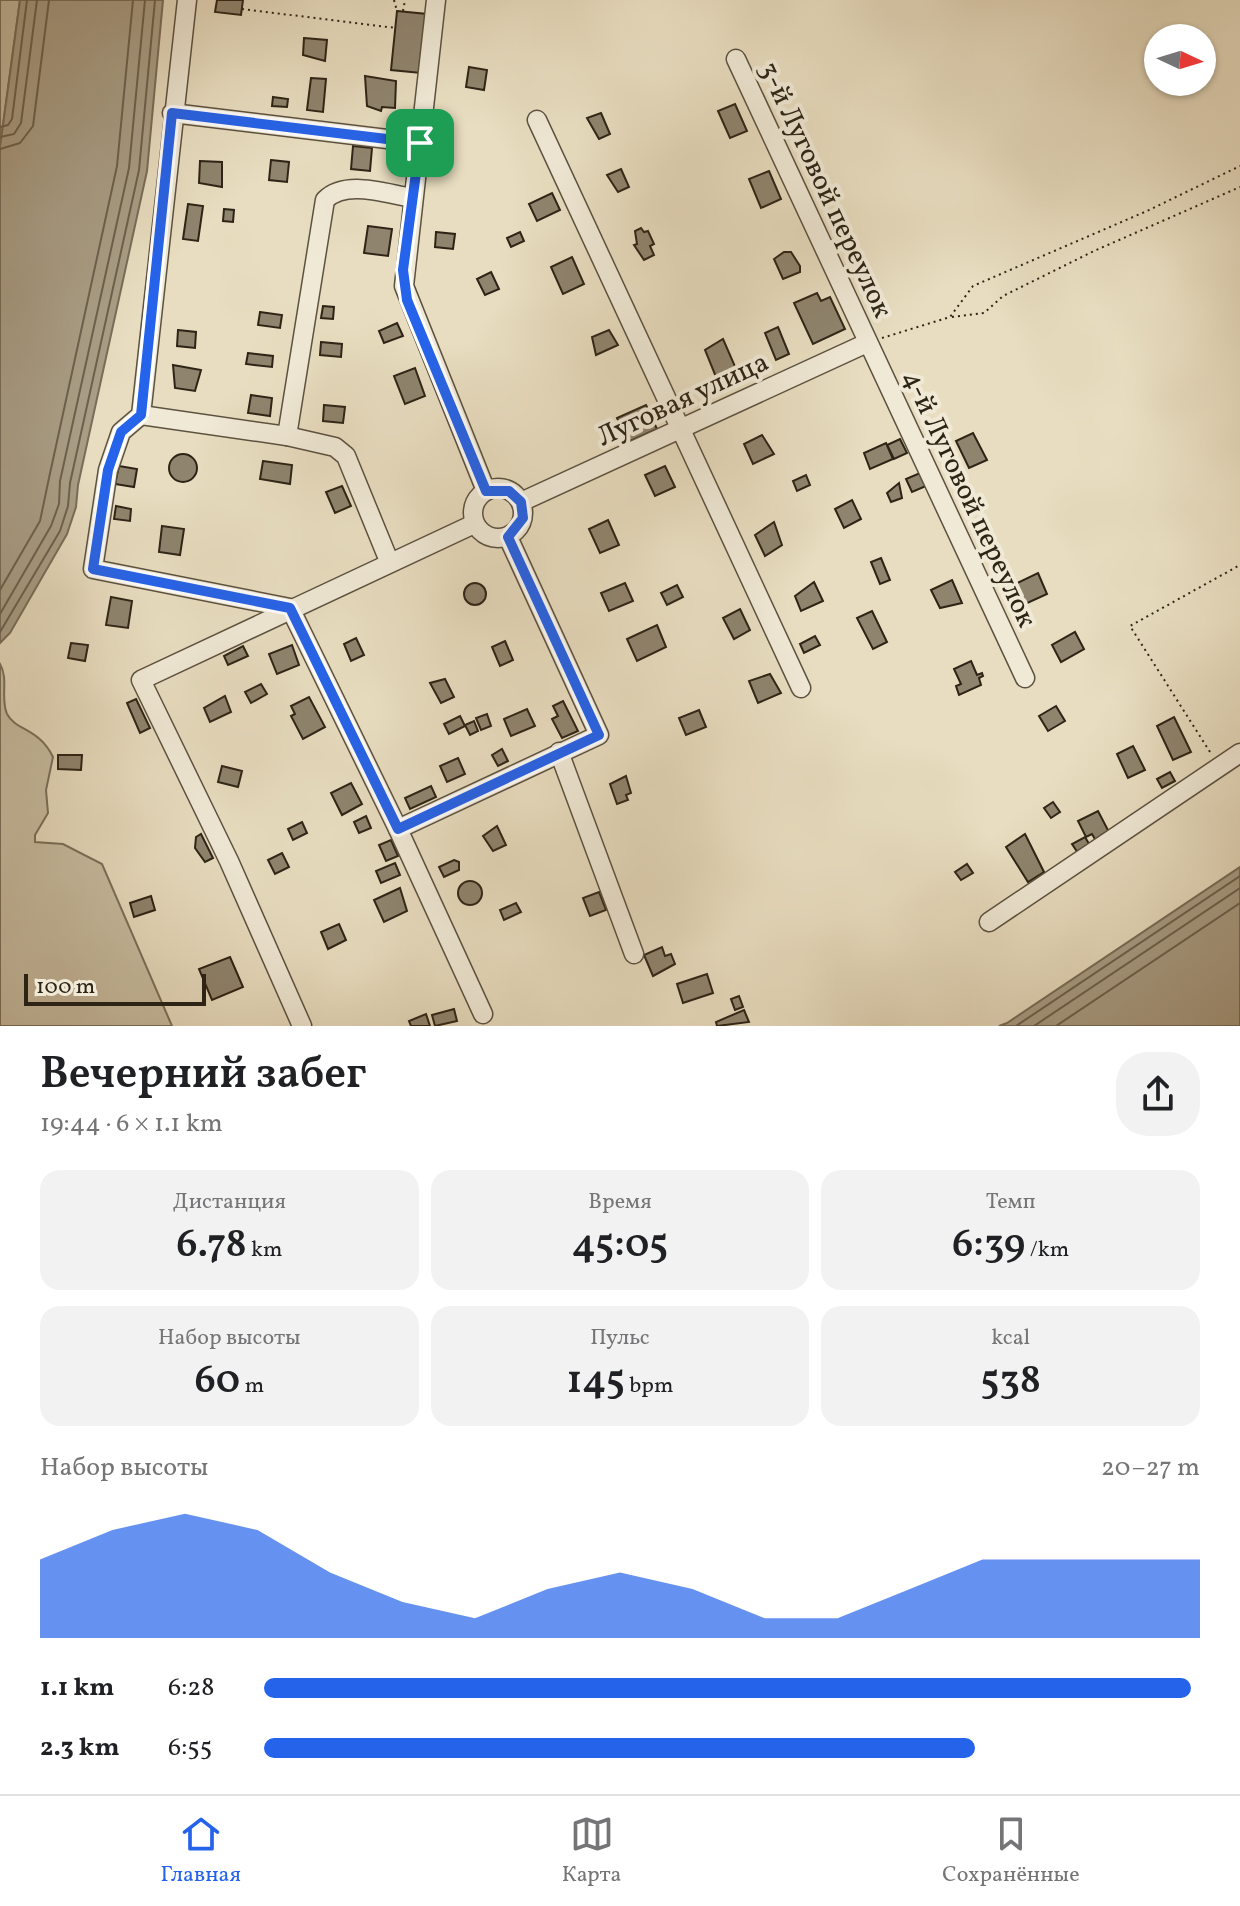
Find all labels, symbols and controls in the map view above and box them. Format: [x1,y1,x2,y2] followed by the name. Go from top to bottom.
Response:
[1144,24,1216,96] north arrow
[1144,24,1216,96] map controls
[748,56,901,325] street label: 3-й Луговой переулок
[386,109,454,177] pin
[398,121,442,165] icon: arrive
[591,343,775,457] street label: Луговая улица
[892,364,1046,634] street label: 4-й Луговой переулок
[24,970,206,1006] scale bar
[36,972,95,1003] text: 100 m
[40,1045,367,1106] text: Вечерний забег
[1116,1052,1200,1136] button: share
[40,1106,223,1142] text: 19:44 · 6 × 1.1 km
[173,1187,286,1218] text: Дистанция
[588,1187,652,1218] text: Время
[986,1187,1035,1218] text: Темп
[176,1218,247,1274] text: 6.78
[572,1218,668,1274] text: 45:05
[952,1218,1025,1274] text: 6:39
[247,1235,283,1266] text: km
[1025,1235,1069,1266] text: /km
[158,1323,301,1354] text: Набор высоты
[590,1323,650,1354] text: Пульс
[991,1323,1030,1354] text: kcal
[195,1354,240,1410] text: 60
[567,1354,625,1410] text: 145
[980,1354,1041,1410] text: 538
[240,1371,264,1402] text: m
[625,1371,673,1402] text: bpm
[40,1450,208,1486] text: Набор высоты
[1101,1450,1200,1486] text: 20–27 m
[40,1670,114,1706] text: 1.1 km
[168,1670,214,1706] text: 6:28
[40,1730,120,1766] text: 2.3 km
[168,1730,212,1766] text: 6:55
[160,1812,241,1891] tab: Главная
[562,1812,621,1891] tab: Карта
[942,1812,1080,1891] tab: Сохранённые

